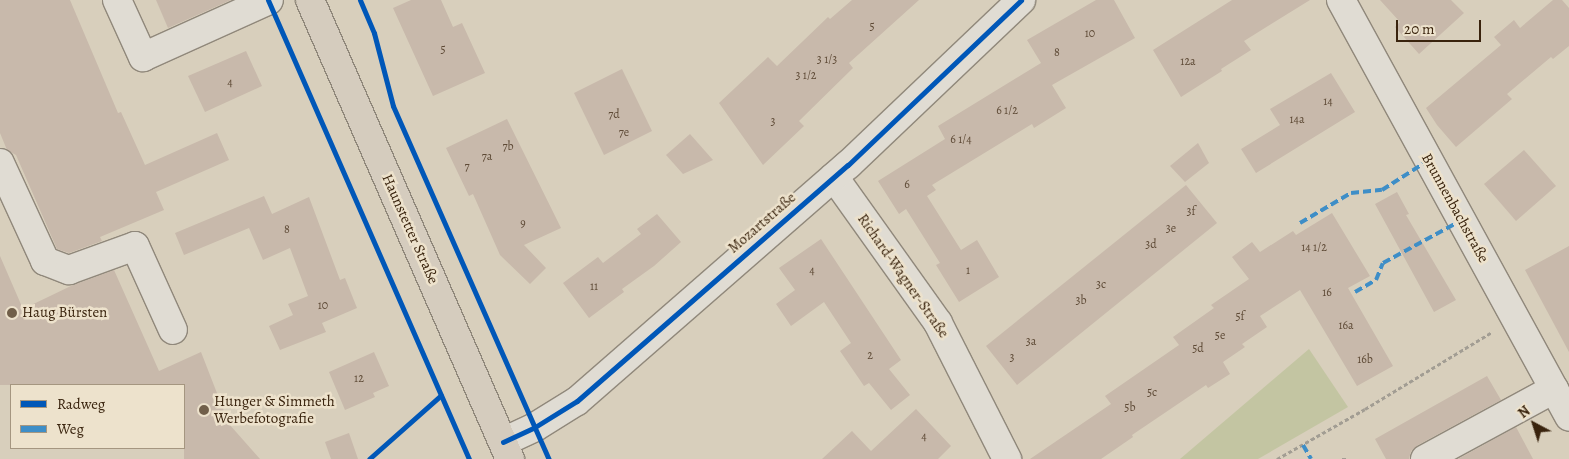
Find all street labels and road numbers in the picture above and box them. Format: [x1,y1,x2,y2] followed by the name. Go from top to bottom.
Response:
[1418,150,1492,266] street label: Brunnenbachstraße
[378,171,442,287] street label: Haunstetter Straße
[725,189,799,257] street label: Mozartstraße
[853,211,953,341] street label: Richard-Wagner-Straße

